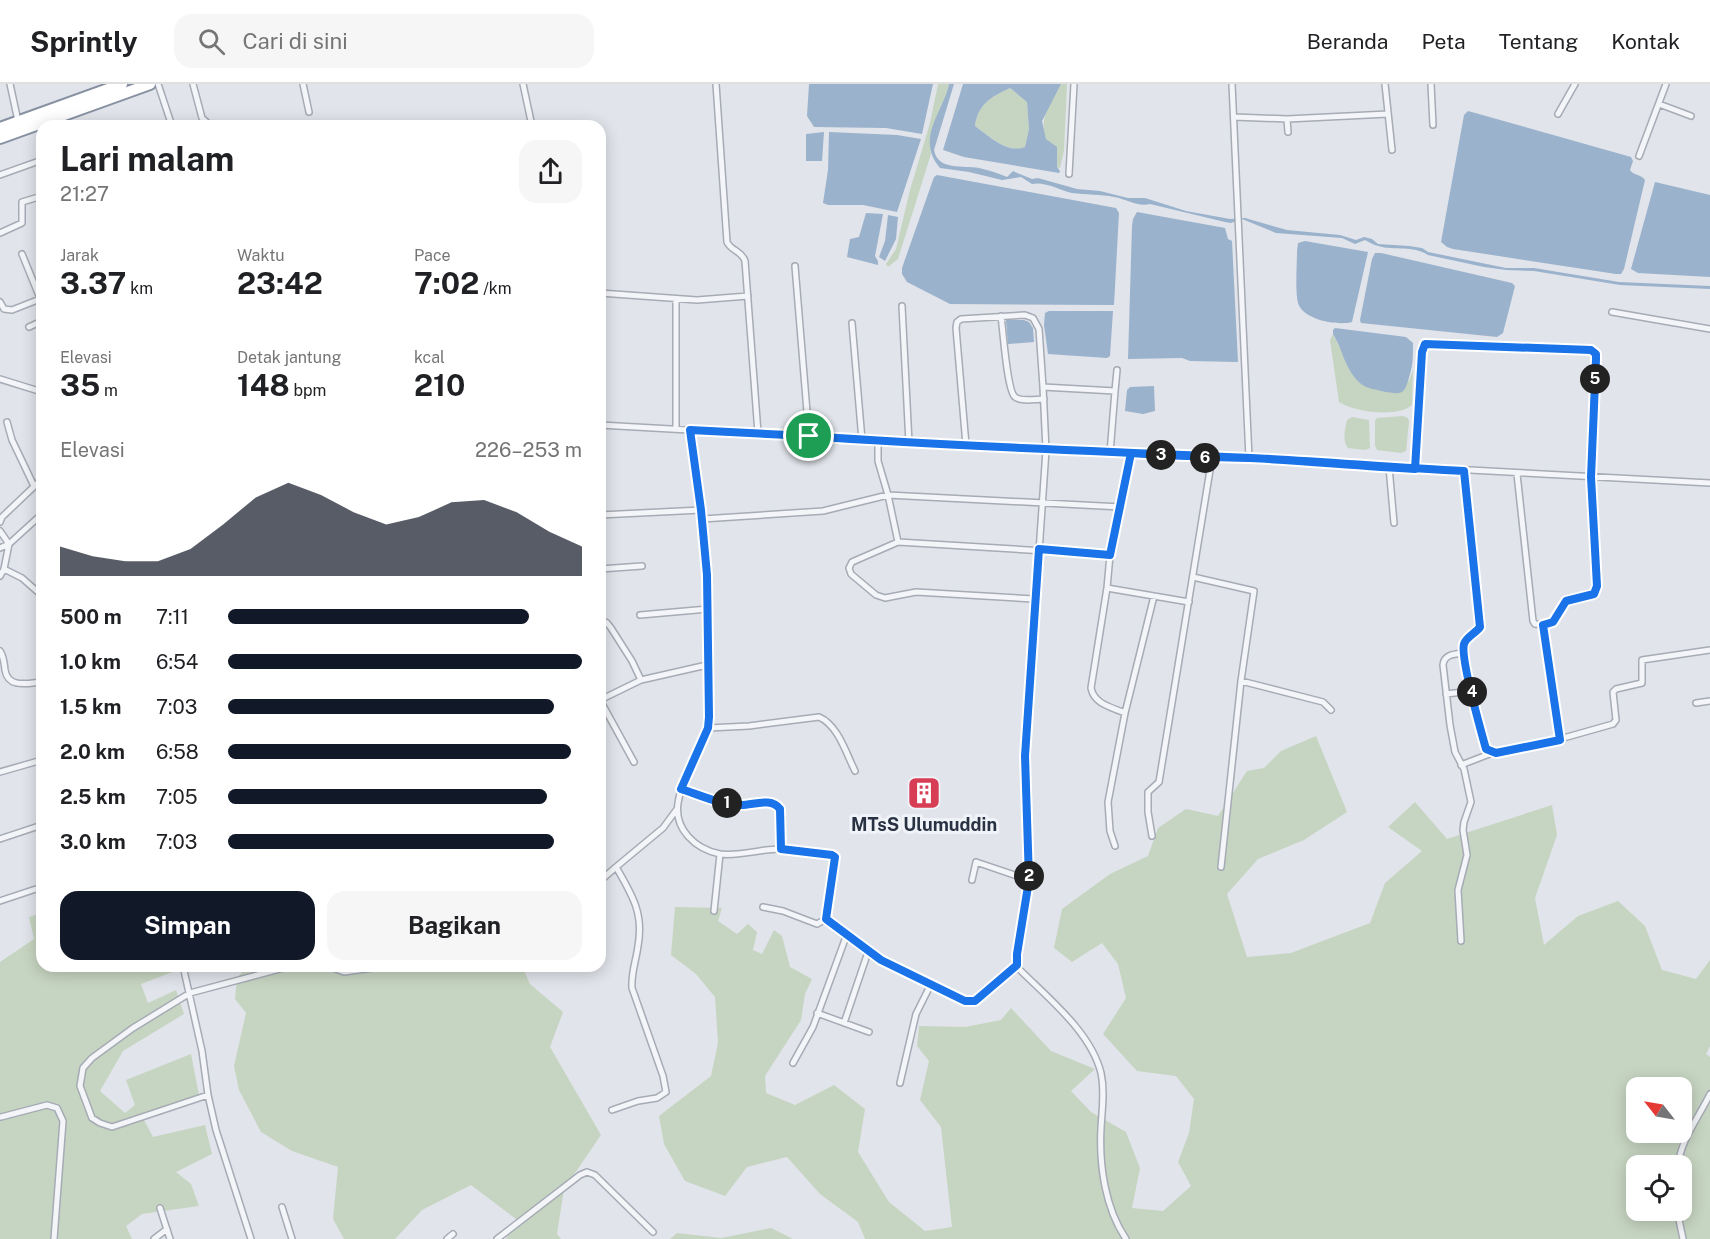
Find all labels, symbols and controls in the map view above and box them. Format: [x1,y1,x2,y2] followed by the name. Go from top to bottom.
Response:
[174,14,594,68] search box
[30,25,138,58] text: Sprintly
[195,25,228,58] icon: search
[243,28,348,54] text: Cari di sini
[1307,29,1388,54] text: Beranda
[1421,29,1466,54] text: Peta
[1499,29,1578,54] text: Tentang
[1611,29,1680,54] text: Kontak
[60,140,234,178] text: Lari malam
[519,140,582,203] button: share
[60,182,109,206] text: 21:27
[60,246,99,265] text: Jarak
[237,246,285,265] text: Waktu
[414,246,451,265] text: Pace
[60,265,126,301] text: 3.37
[237,265,323,301] text: 23:42
[414,265,479,301] text: 7:02
[126,279,153,298] text: km
[479,279,512,298] text: /km
[60,348,112,367] text: Elevasi
[237,348,341,367] text: Detak jantung
[414,348,445,367] text: kcal
[1580,364,1610,394] pin: 5
[60,367,100,403] text: 35
[237,367,290,403] text: 148
[414,367,465,403] text: 210
[1590,369,1600,388] text: 5
[100,381,118,400] text: m
[290,381,326,400] text: bpm
[783,410,834,461] pin
[792,419,825,452] icon: arrive
[60,438,125,462] text: Elevasi
[475,438,582,462] text: 226–253 m
[1146,440,1176,470] pin: 3
[1190,443,1220,473] pin: 6
[1156,445,1166,464] text: 3
[1200,448,1210,467] text: 6
[60,605,122,629] text: 500 m
[156,605,189,629] text: 7:11
[60,650,121,674] text: 1.0 km
[156,650,198,674] text: 6:54
[1457,677,1487,707] pin: 4
[1467,682,1477,701] text: 4
[60,695,121,719] text: 1.5 km
[156,695,197,719] text: 7:03
[60,740,125,764] text: 2.0 km
[156,740,199,764] text: 6:58
[906,775,942,811] building icon: MTsS Ulumuddin
[60,785,126,809] text: 2.5 km
[156,785,198,809] text: 7:05
[712,788,742,818] pin: 1
[724,793,730,812] text: 1
[851,814,997,835] place label: MTsS Ulumuddin
[60,830,126,854] text: 3.0 km
[156,830,197,854] text: 7:03
[1014,861,1044,891] pin: 2
[1024,866,1034,885] text: 2
[60,891,315,960] button: Simpan
[327,891,582,960] button: Bagikan
[1626,1077,1692,1143] north arrow
[1626,1077,1692,1221] map controls
[1626,1155,1692,1221] button: locate

